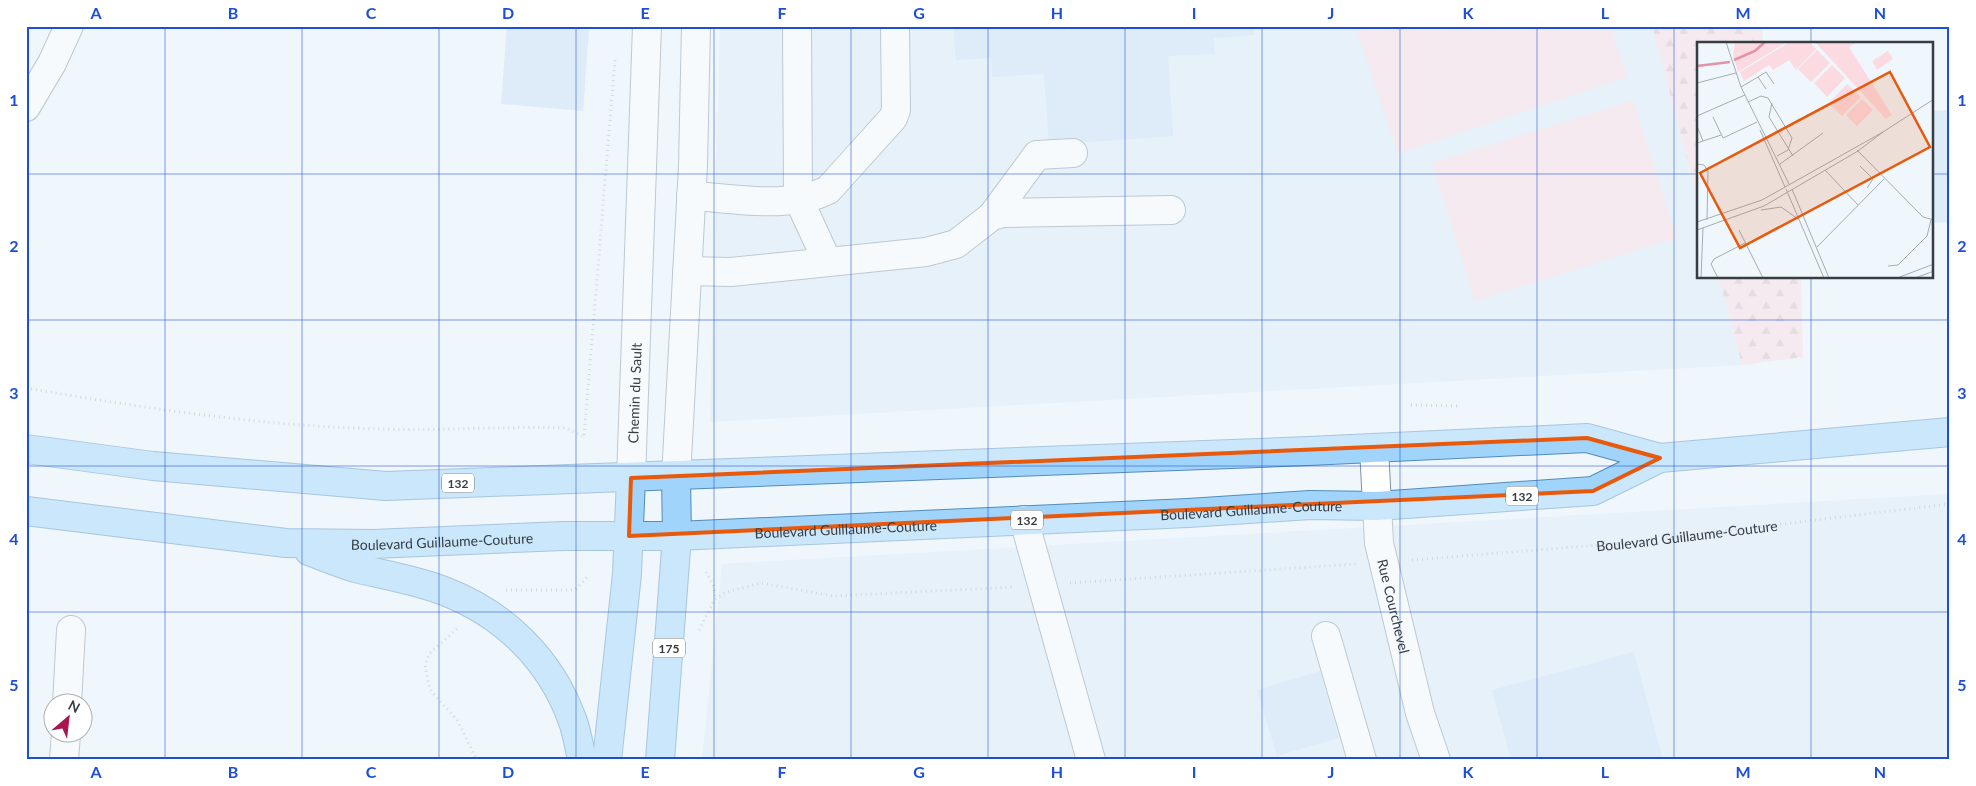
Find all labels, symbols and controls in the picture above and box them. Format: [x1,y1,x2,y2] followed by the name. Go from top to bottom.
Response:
[89,3,102,22] text: A
[228,3,238,22] text: B
[366,3,377,22] text: C
[502,3,514,22] text: D
[640,3,650,22] text: E
[777,3,787,22] text: F
[913,3,925,22] text: G
[1051,3,1063,22] text: H
[1192,3,1196,22] text: I
[1328,3,1334,22] text: J
[1463,3,1475,22] text: K
[1601,3,1610,22] text: L
[1735,3,1751,22] text: M
[1874,3,1886,22] text: N
[1697,42,1934,279] inset map
[9,90,19,109] text: 1
[1957,90,1967,109] text: 1
[9,236,19,255] text: 2
[1957,236,1967,255] text: 2
[624,342,644,444] street label: Chemin du Sault
[9,383,19,402] text: 3
[1957,383,1967,402] text: 3
[442,473,474,492] road number: 132
[1506,486,1538,506] road number: 132
[1160,496,1342,523] street label: Boulevard Guillaume-Couture
[1011,510,1043,530] road number: 132
[754,516,937,541] street label: Boulevard Guillaume-Couture
[1595,516,1778,554] street label: Boulevard Guillaume-Couture
[9,529,19,548] text: 4
[351,529,533,553] street label: Boulevard Guillaume-Couture
[1957,529,1967,548] text: 4
[1375,557,1414,655] street label: Rue Courchevel
[653,638,685,658] road number: 175
[9,675,19,694] text: 5
[1957,675,1967,694] text: 5
[42,694,92,744] north arrow
[66,696,83,716] text: N
[89,762,102,781] text: A
[228,762,238,781] text: B
[366,762,377,781] text: C
[502,762,514,781] text: D
[640,762,650,781] text: E
[777,762,787,781] text: F
[913,762,925,781] text: G
[1051,762,1063,781] text: H
[1192,762,1196,781] text: I
[1328,762,1334,781] text: J
[1463,762,1475,781] text: K
[1601,762,1610,781] text: L
[1735,762,1751,781] text: M
[1874,762,1886,781] text: N

